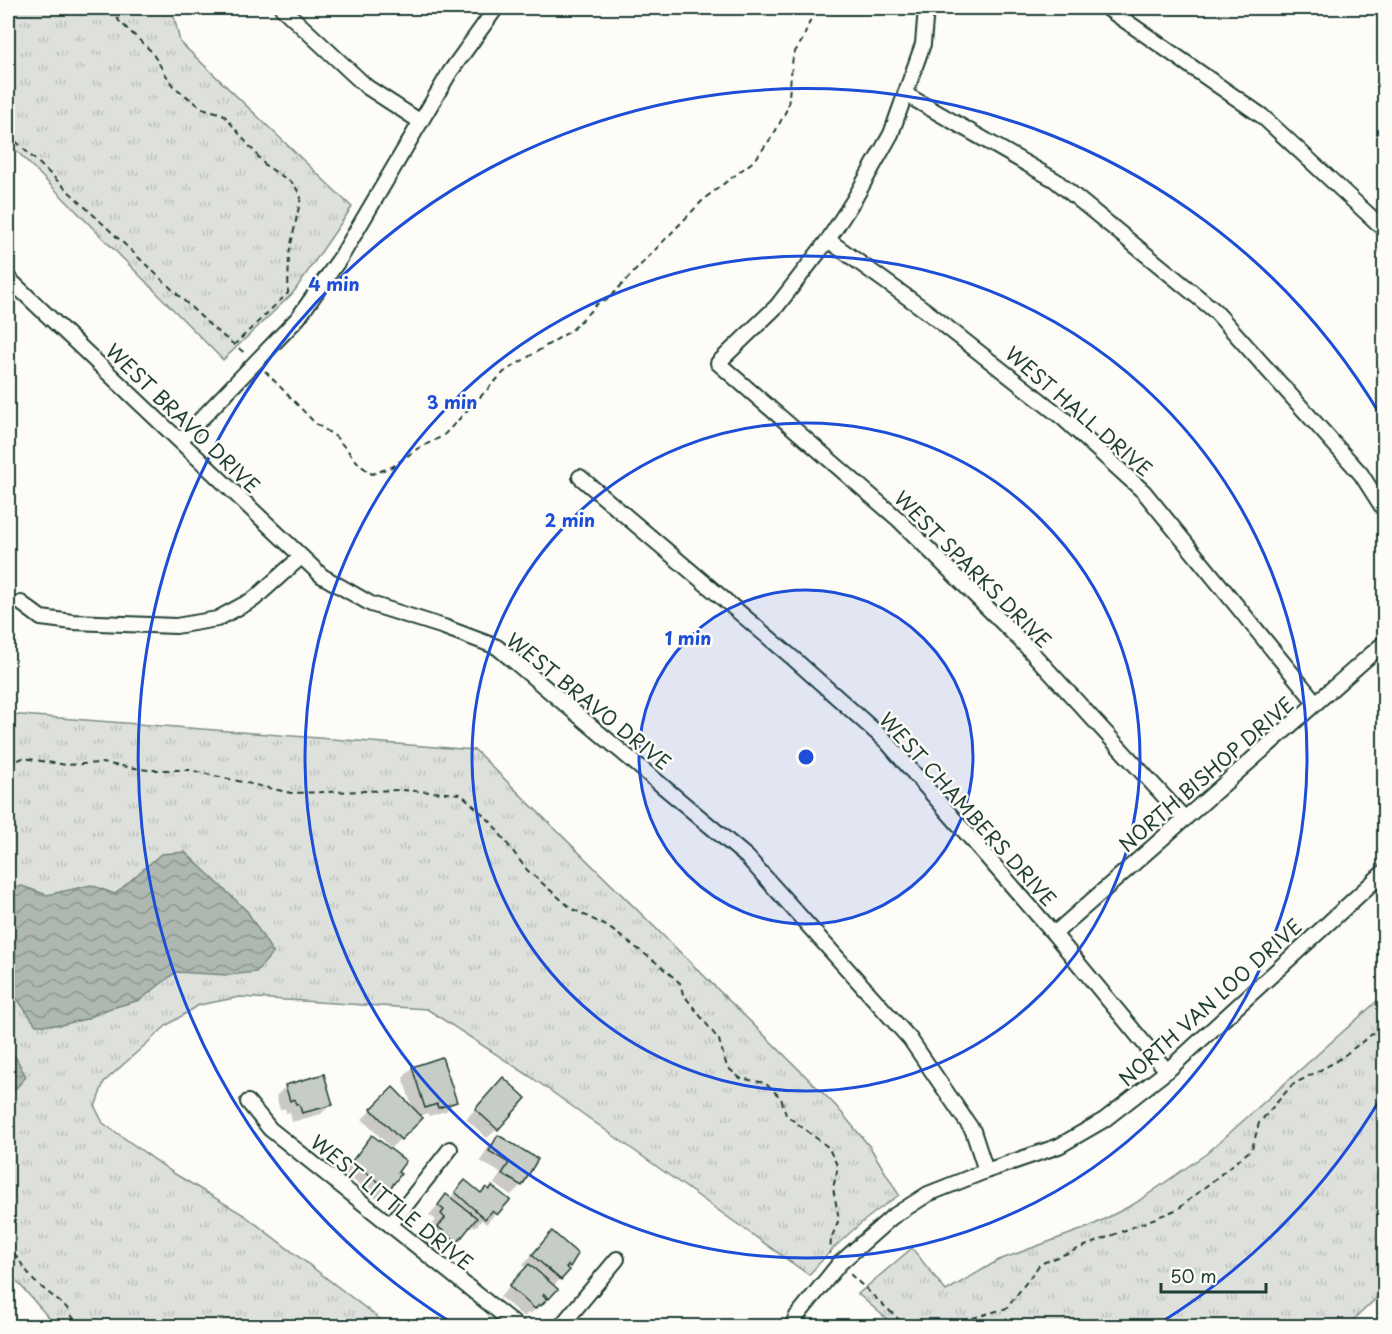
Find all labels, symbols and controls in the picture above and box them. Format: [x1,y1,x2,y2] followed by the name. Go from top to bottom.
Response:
[308,270,360,297] text: 4 min
[99,336,267,500] street label: WEST BRAVO DRIVE
[999,339,1159,483] street label: WEST HALL DRIVE
[427,388,477,415] text: 3 min
[888,484,1058,654] street label: WEST SPARKS DRIVE
[545,506,595,533] text: 2 min
[665,624,711,651] text: 1 min
[500,625,678,777] street label: WEST BRAVO DRIVE
[1112,689,1300,859] street label: NORTH BISHOP DRIVE
[872,705,1064,913] street label: WEST CHAMBERS DRIVE
[796,747,816,767] centre of rings
[1112,911,1308,1093] street label: NORTH VAN LOO DRIVE
[304,1127,480,1277] street label: WEST LITTLE DRIVE
[1161,1256,1266,1294] scale bar
[1170,1262,1217,1289] text: 50 m

